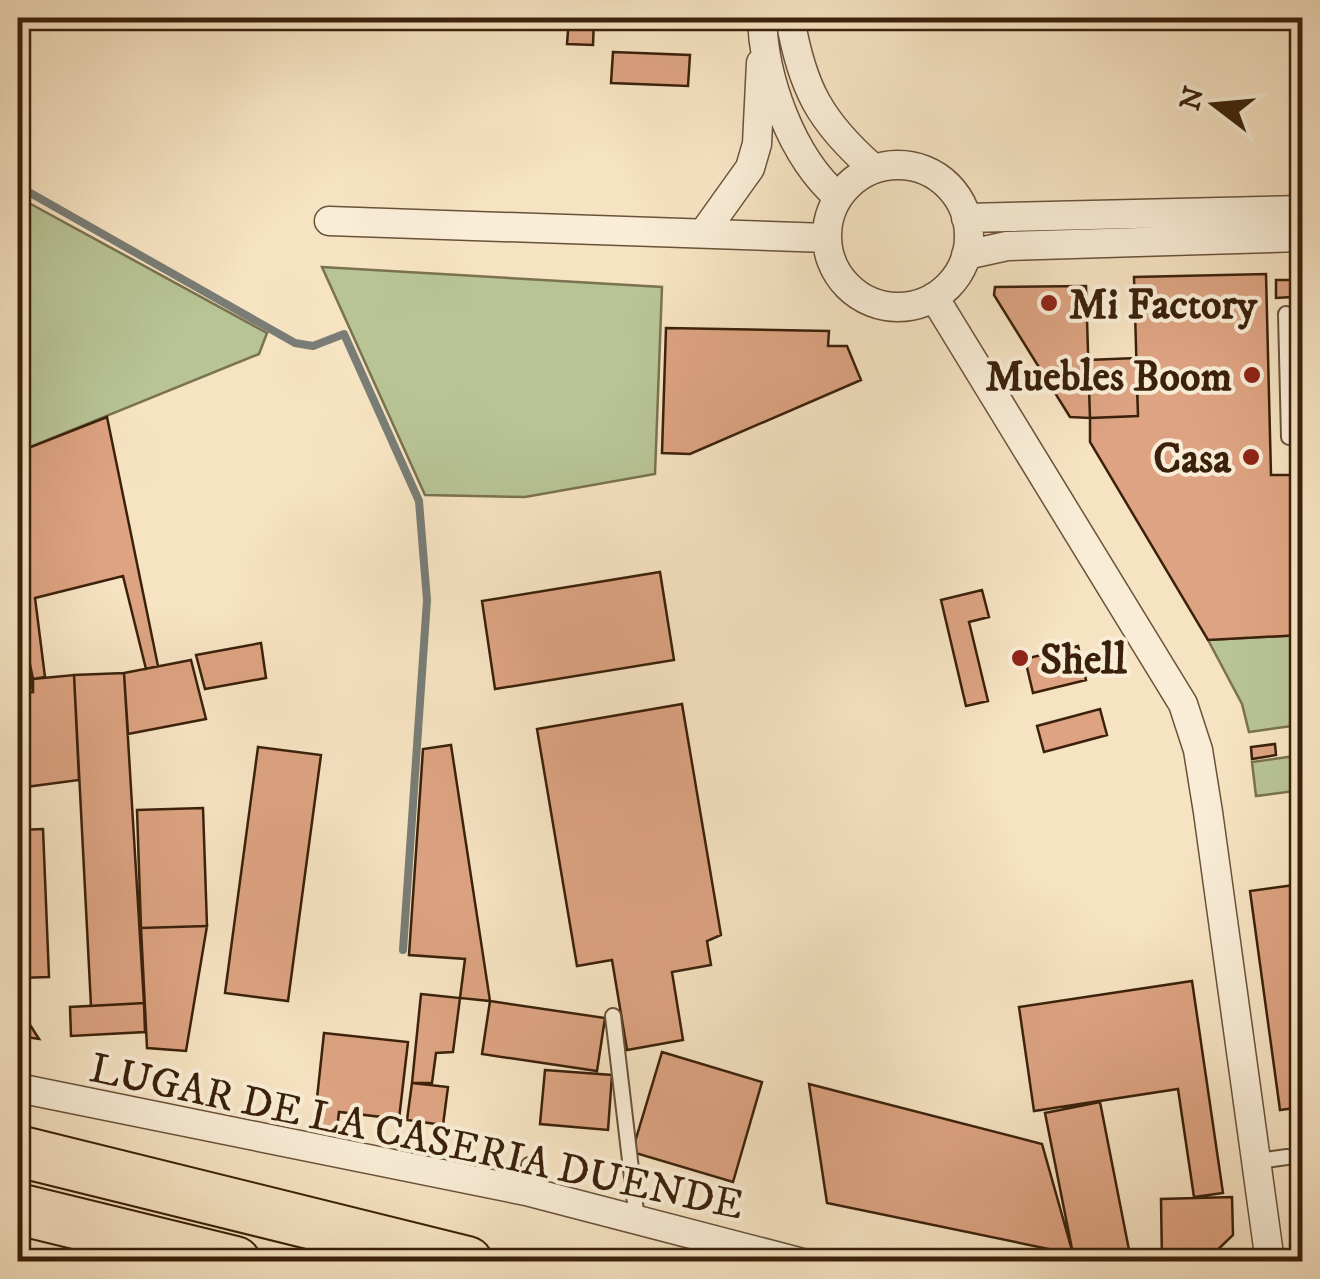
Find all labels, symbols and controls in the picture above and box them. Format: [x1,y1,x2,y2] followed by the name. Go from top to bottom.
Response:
[1165,55,1265,155] north arrow
[1172,83,1212,114] text: N
[1069,280,1258,332] place label: Mi Factory
[1038,292,1060,314] marker: Mi Factory
[985,352,1232,404] place label: Muebles Boom
[1241,364,1263,386] marker: Muebles Boom
[1153,434,1232,486] place label: Casa
[1240,446,1262,468] marker: Casa
[1040,635,1128,687] place label: Shell
[1009,647,1031,669] marker: Shell
[85,1043,748,1233] street label: LUGAR DE LA CASERIA DUENDE

